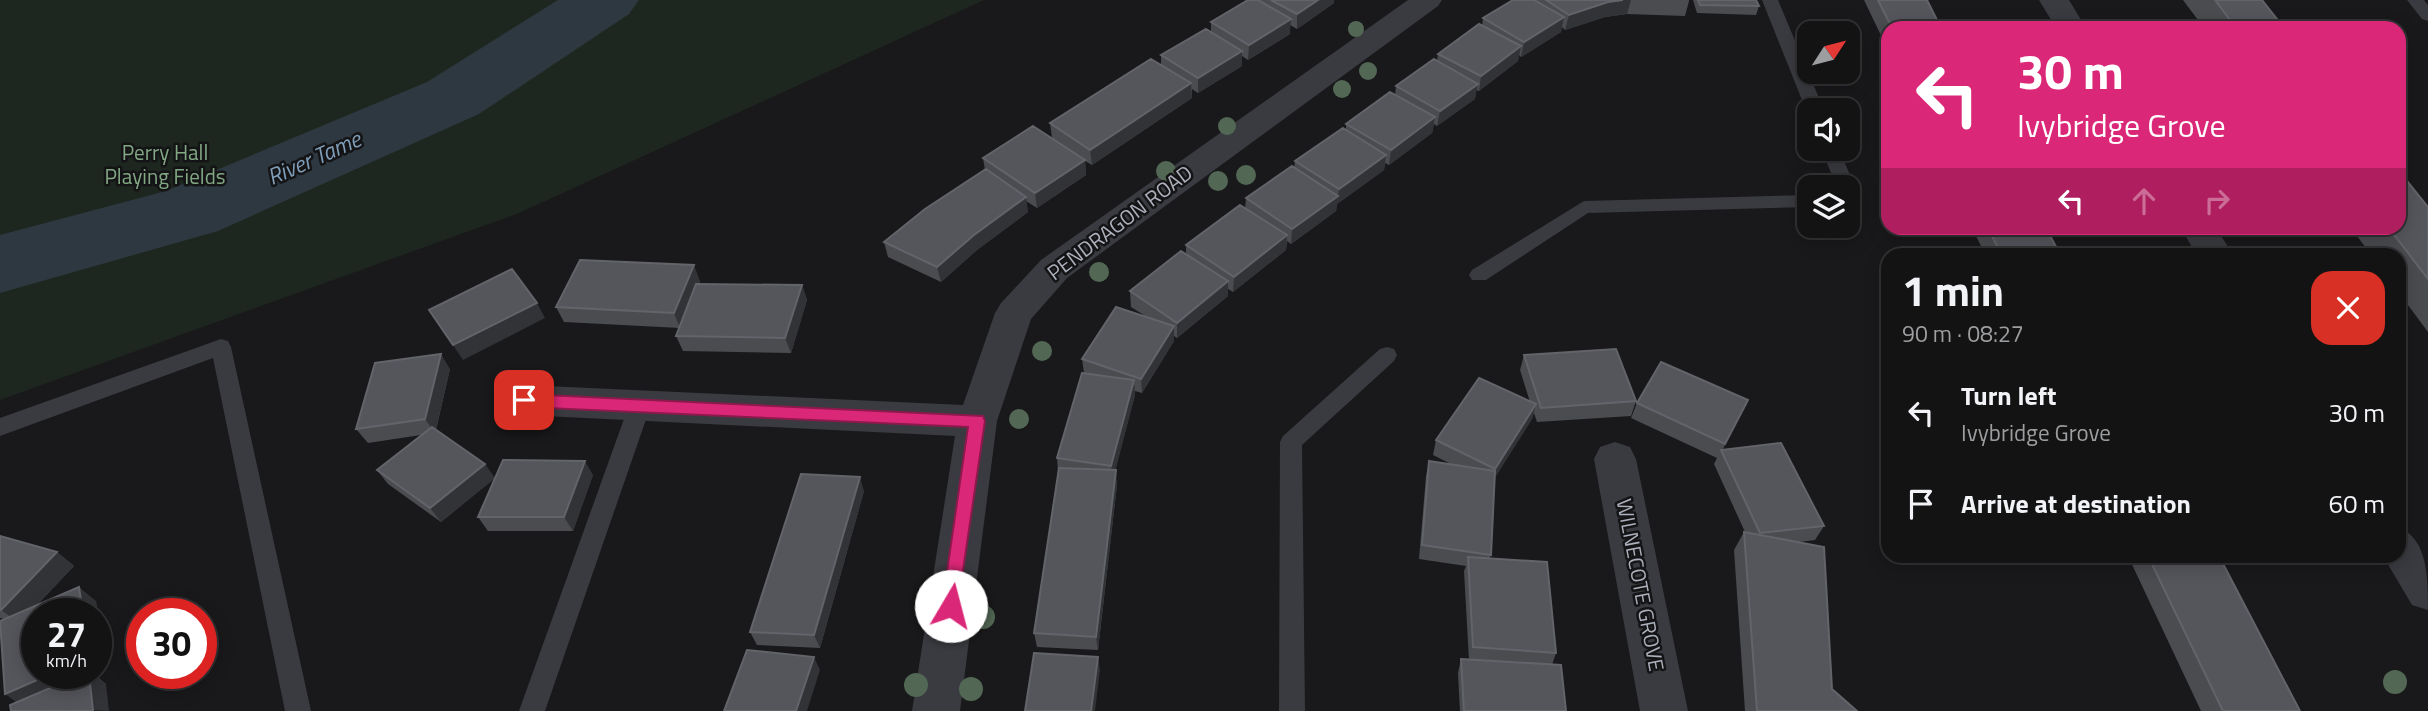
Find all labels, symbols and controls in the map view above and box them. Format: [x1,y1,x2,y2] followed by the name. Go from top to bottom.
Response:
[1797,21,1860,84] north arrow
[1797,21,1860,238] map controls
[2017,33,2124,108] text: 30 m
[1902,49,1993,140] icon: left
[1797,98,1860,161] button: sound
[2017,101,2226,149] text: Ivybridge Grove
[261,121,368,194] water label: River Tame
[104,136,226,192] park label: Perry Hall Playing Fields
[1040,157,1199,288] street label: PENDRAGON ROAD
[1797,175,1860,238] button: layers
[2052,182,2090,220] icon: left
[2125,182,2163,220] icon: ahead
[2198,182,2236,220] icon: right
[1902,258,2004,322] text: 1 min
[2311,271,2385,345] button: close
[1902,316,2024,351] text: 90 m · 08:27
[494,370,554,430] pin
[1961,376,2056,415] text: Turn left
[505,381,543,419] icon: arrive
[2328,393,2385,432] text: 30 m
[1902,394,1940,432] icon: left
[1961,415,2111,450] text: Ivybridge Grove
[1961,484,2191,523] text: Arrive at destination
[2328,484,2385,523] text: 60 m
[1902,485,1940,523] icon: arrive
[1609,496,1673,674] street label: WILNECOTE GROVE
[914,569,988,643] position arrow
[126,598,217,689] speed limit sign: 30
[47,607,86,661] text: 27
[46,647,87,674] text: km/h

